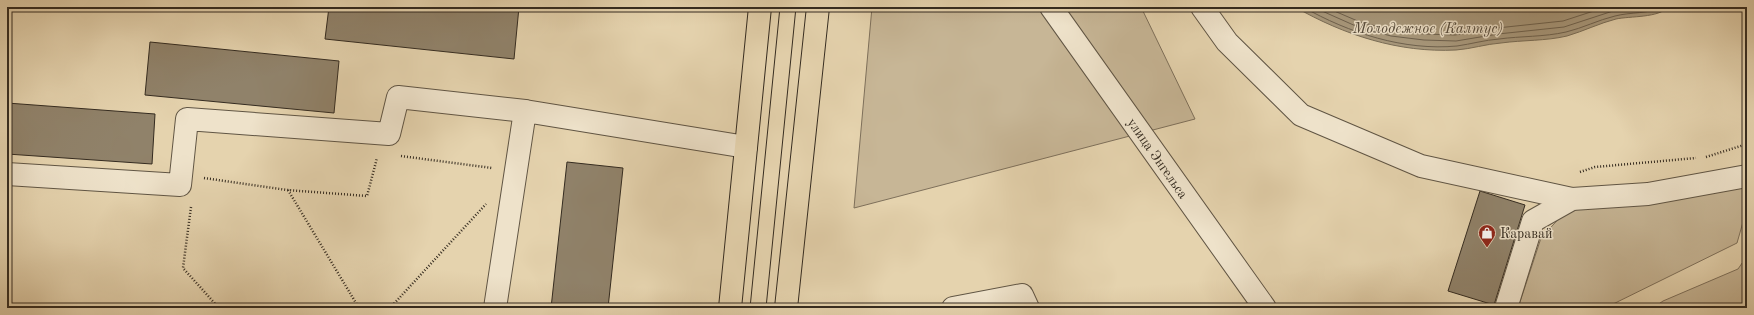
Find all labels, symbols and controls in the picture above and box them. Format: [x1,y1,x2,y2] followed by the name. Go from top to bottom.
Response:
[1352,21,1503,37] water label: Молодежное (Калтус)
[1124,116,1190,201] street label: улица Энгельса
[1477,223,1497,248] shop icon: Каравай
[1500,227,1552,241] place label: Каравай

